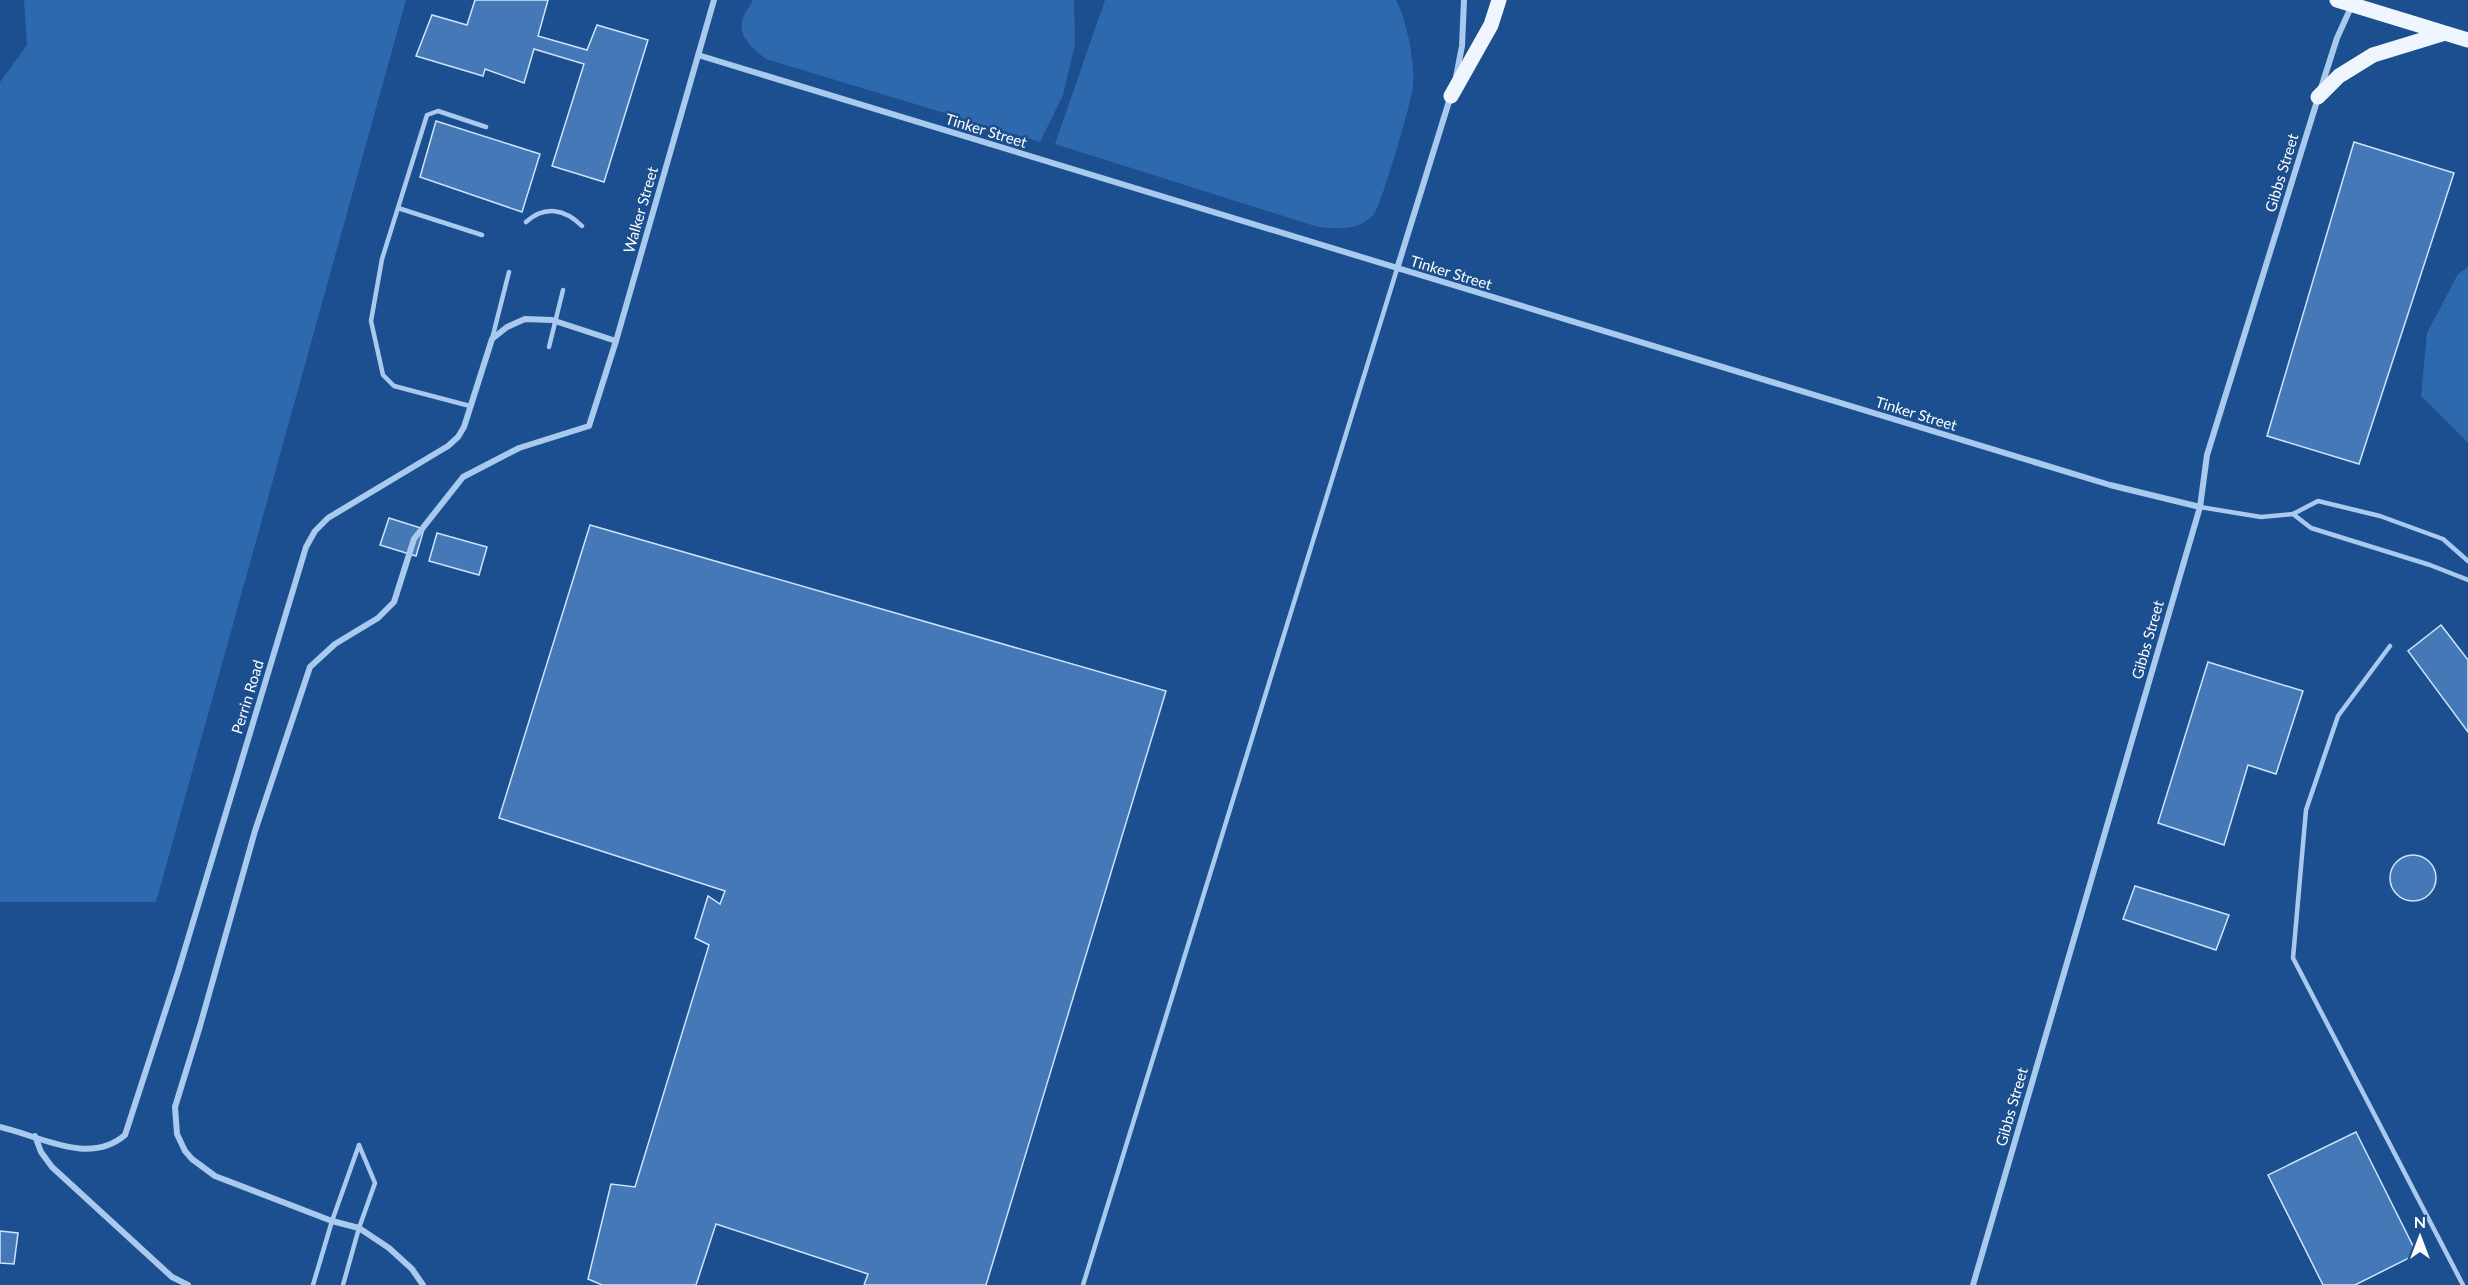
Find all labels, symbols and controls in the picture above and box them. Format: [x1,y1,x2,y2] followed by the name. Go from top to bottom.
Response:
[943,109,1030,151] street label: Tinker Street
[2261,131,2302,214] street label: Gibbs Street
[619,164,661,255] street label: Walker Street
[1408,251,1495,293] street label: Tinker Street
[1873,392,1960,434] street label: Tinker Street
[2127,598,2167,681] street label: Gibbs Street
[227,657,267,736] street label: Perrin Road
[1991,1065,2031,1148] street label: Gibbs Street
[2390,1207,2450,1267] north arrow
[2414,1212,2426,1231] text: N

